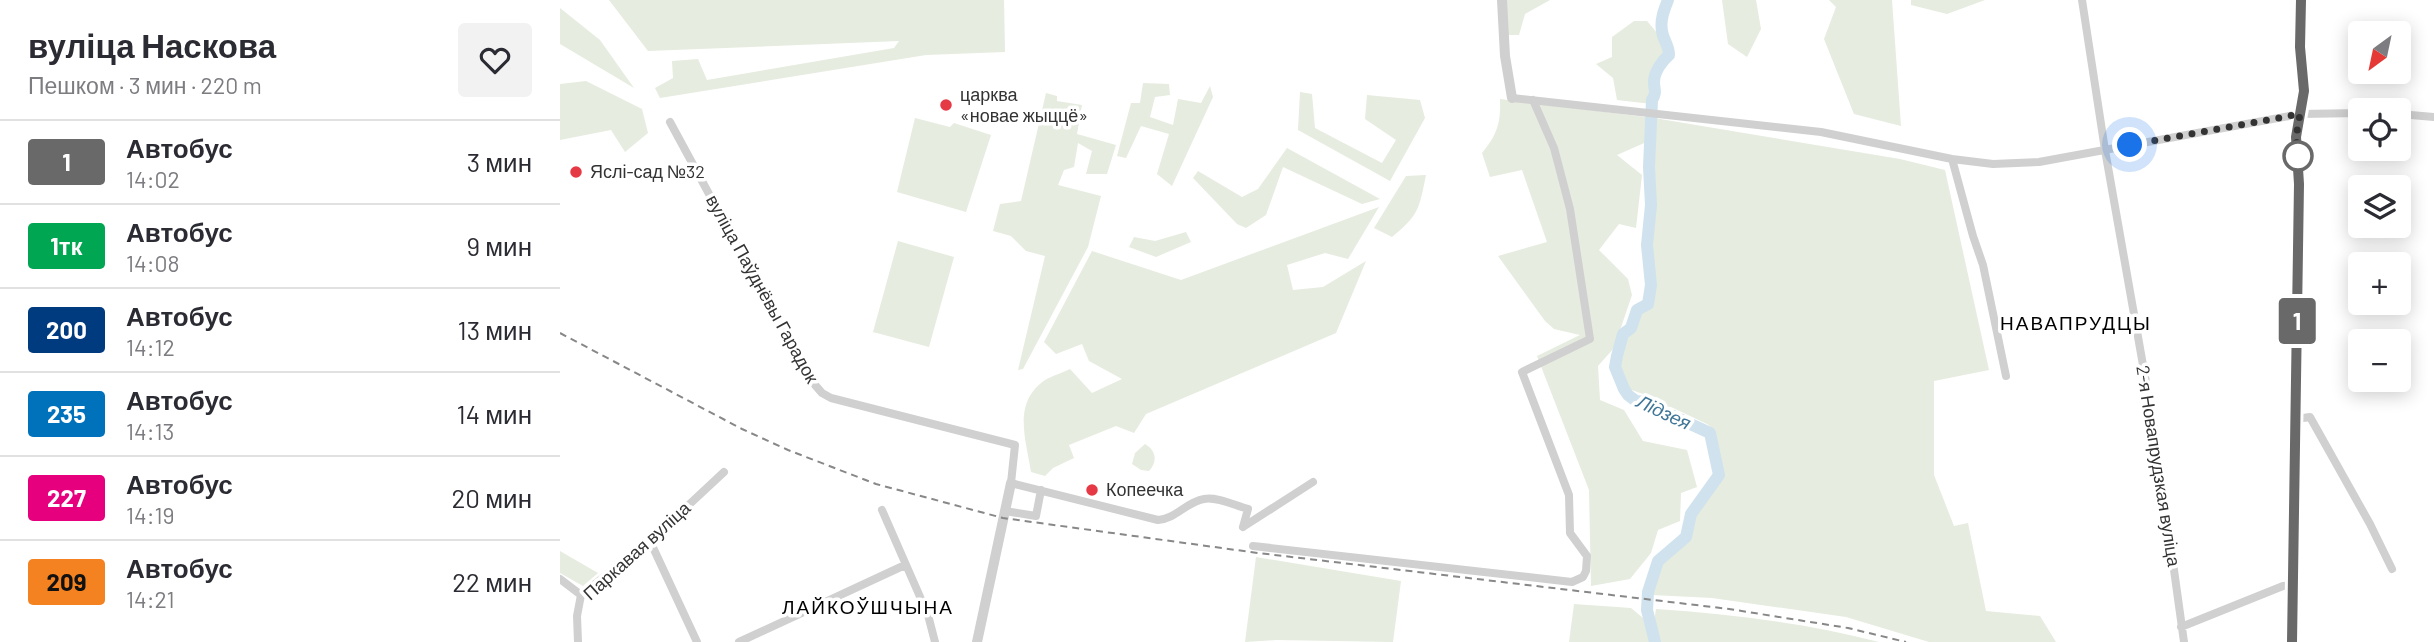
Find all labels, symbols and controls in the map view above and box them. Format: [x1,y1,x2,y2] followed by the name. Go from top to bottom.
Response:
[2348,21,2412,84] north arrow
[2348,21,2411,392] map controls
[458,23,532,97] button: heart
[28,25,276,65] text: вуліца Наскова
[28,71,262,99] text: Пешком · 3 мин · 220 m
[960,83,1088,126] place label: царква «новае жыццё»
[938,97,954,113] marker: царква «новае жыццё»
[2348,98,2411,161] button: locate
[2112,127,2147,162] your location
[126,132,233,163] text: Автобус
[2283,141,2313,171] unlabelled marker
[467,146,532,177] text: 3 мин
[62,147,71,176] text: 1
[590,160,705,182] place label: Яслі-сад №32
[568,164,584,180] marker: Яслі-сад №32
[126,165,180,193] text: 14:02
[2348,175,2411,238] button: layers
[702,191,824,387] street label: вуліца Паўднёвы Гарадок
[126,216,233,247] text: Автобус
[466,230,532,261] text: 9 мин
[50,231,83,260] text: 1тк
[126,249,180,277] text: 14:08
[2348,252,2411,315] button: +
[2274,298,2320,344] line badge: 1
[126,300,233,331] text: Автобус
[2293,306,2301,335] text: 1
[2000,311,2152,334] district label: НАВАПРУДЦЫ
[458,314,532,345] text: 13 мин
[46,315,87,344] text: 200
[2348,329,2411,392] button: −
[126,333,175,361] text: 14:12
[2132,364,2186,569] street label: 2-я Новапрудзкая вуліца
[126,384,233,415] text: Автобус
[1632,388,1695,434] water label: Лідзея
[457,398,532,429] text: 14 мин
[47,399,86,428] text: 235
[126,417,174,445] text: 14:13
[126,468,233,499] text: Автобус
[1106,478,1184,500] place label: Копеечка
[451,482,532,513] text: 20 мин
[1084,482,1100,498] marker: Копеечка
[47,483,86,512] text: 227
[578,496,695,604] street label: Паркавая вуліца
[126,501,175,529] text: 14:19
[126,552,233,583] text: Автобус
[452,566,532,597] text: 22 мин
[47,567,86,596] text: 209
[126,585,175,613] text: 14:21
[782,595,954,618] district label: ЛАЙКОЎШЧЫНА

